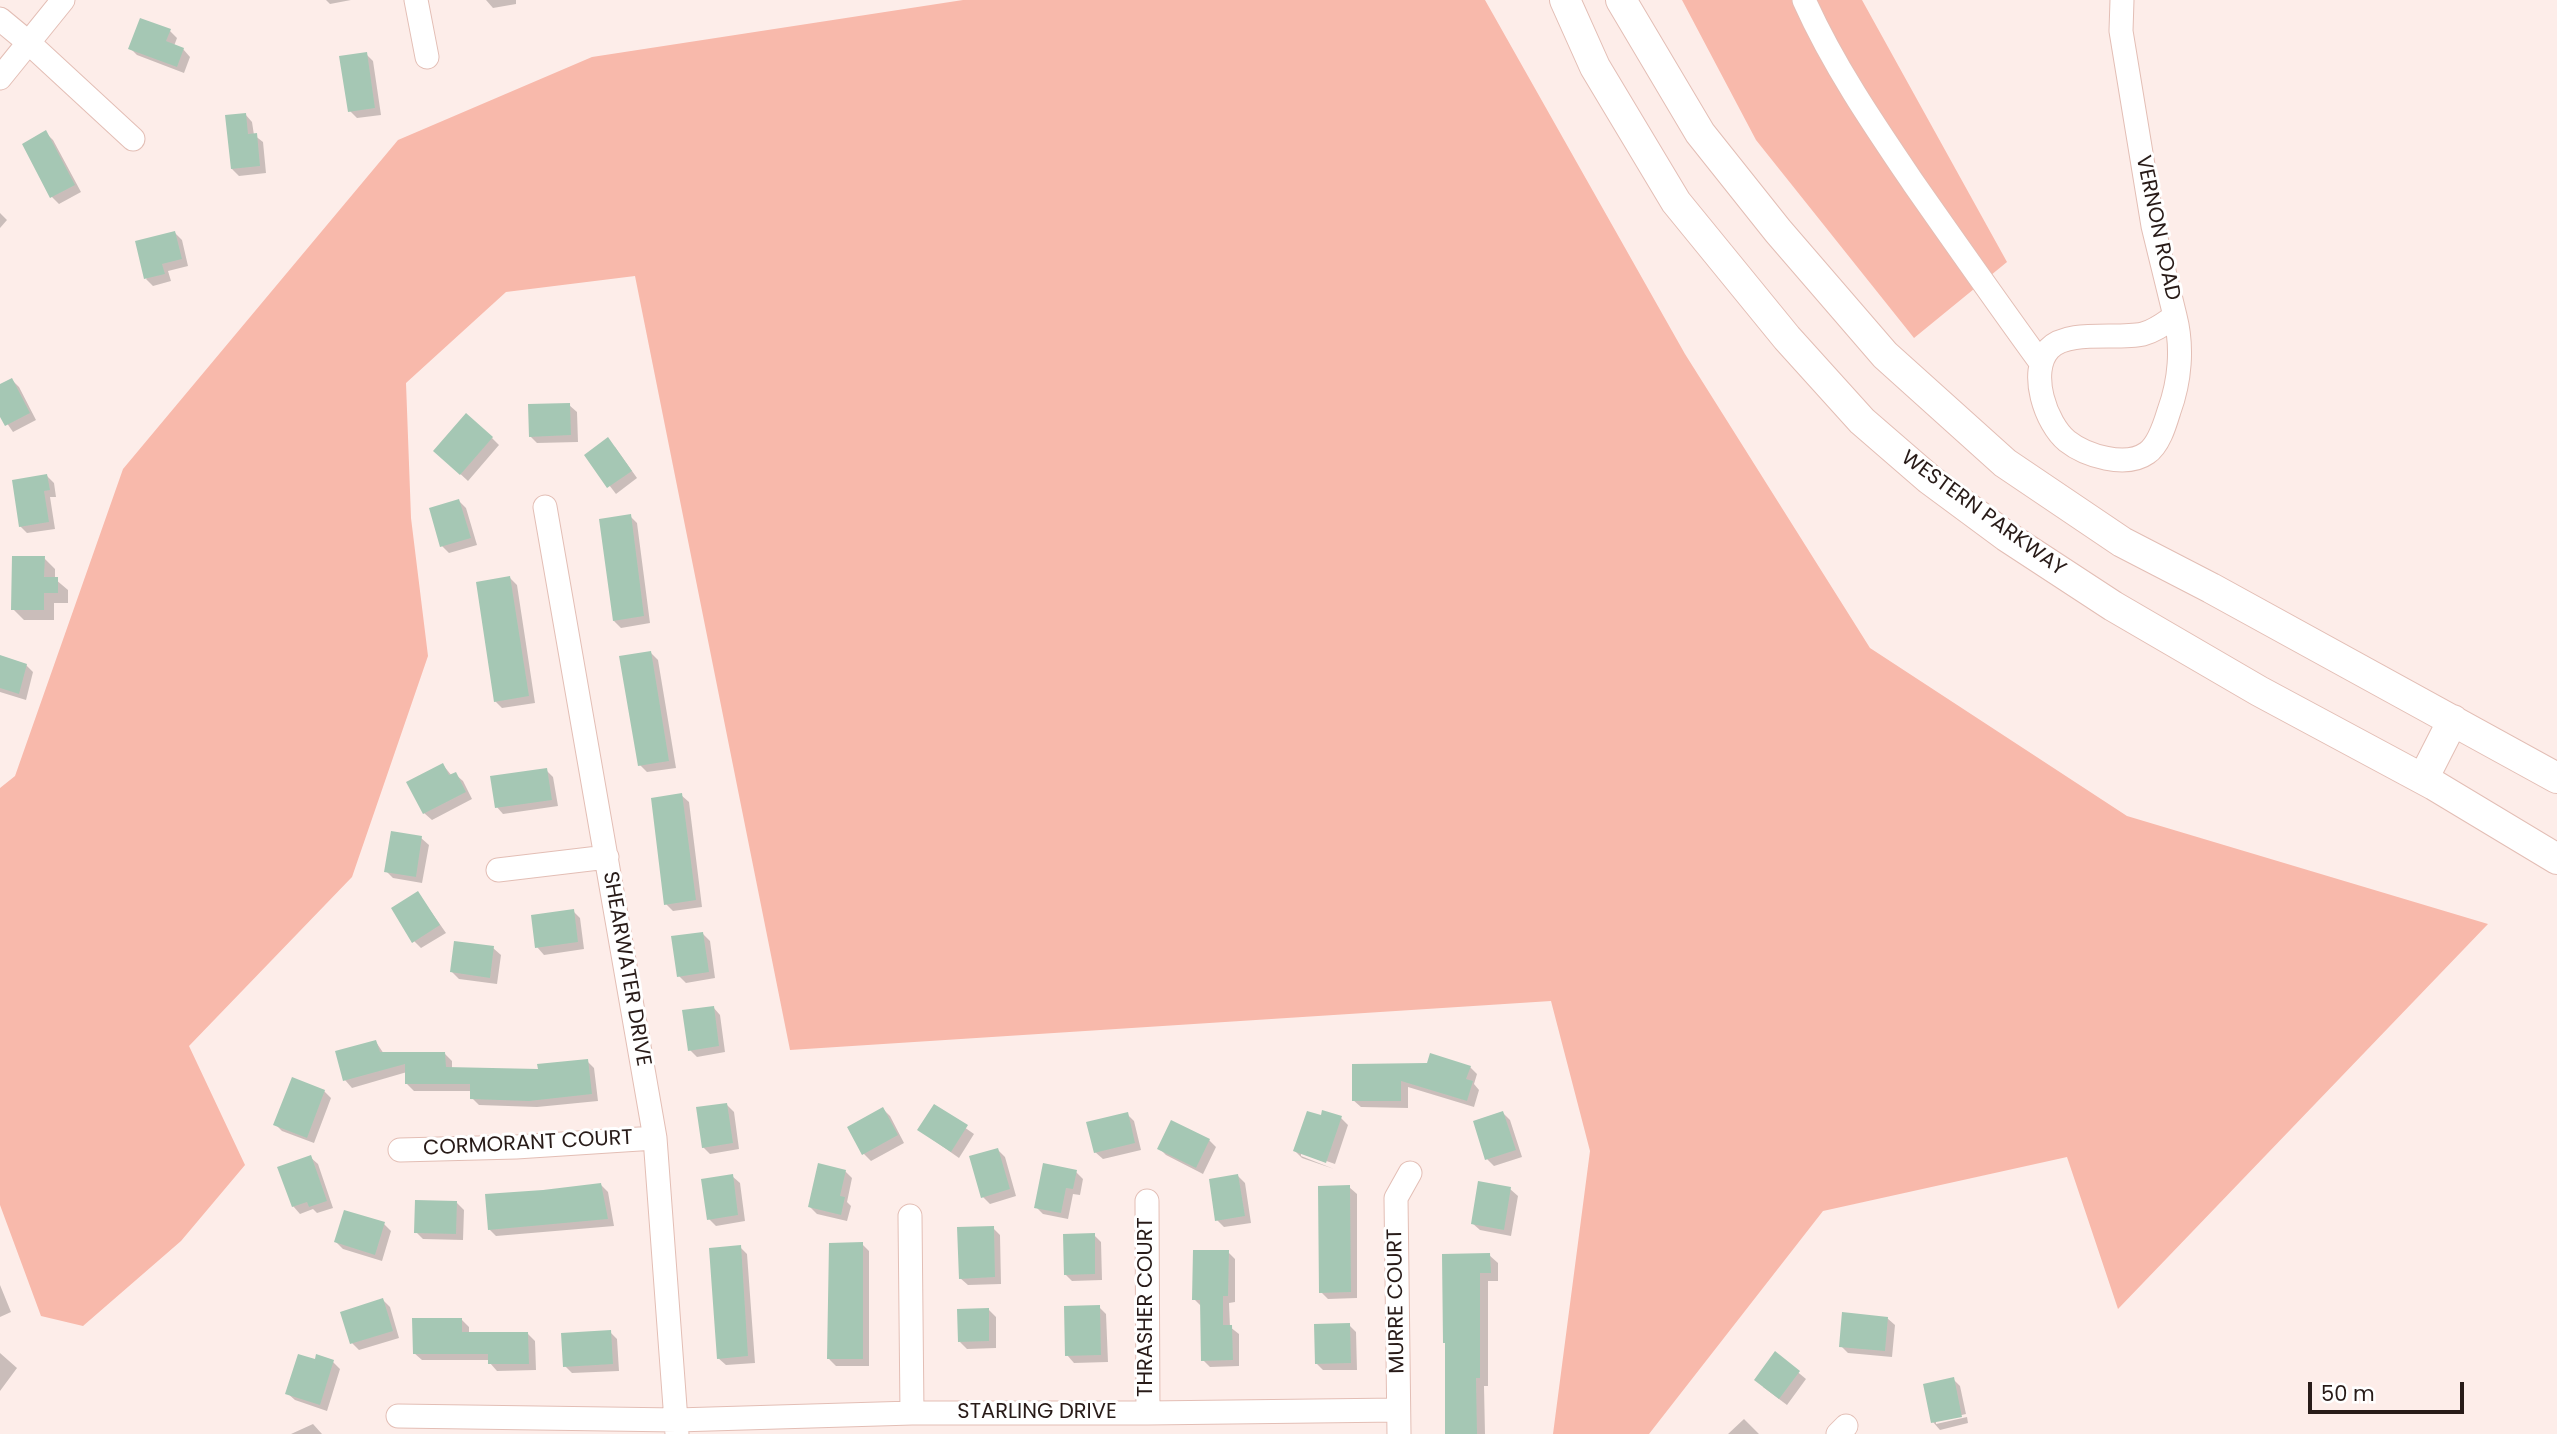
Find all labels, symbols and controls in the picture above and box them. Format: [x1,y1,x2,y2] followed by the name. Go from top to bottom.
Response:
[2129,153,2185,303] street label: VERNON ROAD
[1896,446,2070,582] street label: WESTERN PARKWAY
[596,870,656,1068] street label: SHEARWATER DRIVE
[423,1126,633,1162] street label: CORMORANT COURT
[1134,1217,1160,1397] street label: THRASHER COURT
[1383,1228,1411,1374] street label: MURRE COURT
[2312,1368,2468,1412] scale bar
[2321,1379,2375,1408] text: 50 m
[957,1400,1117,1426] street label: STARLING DRIVE

